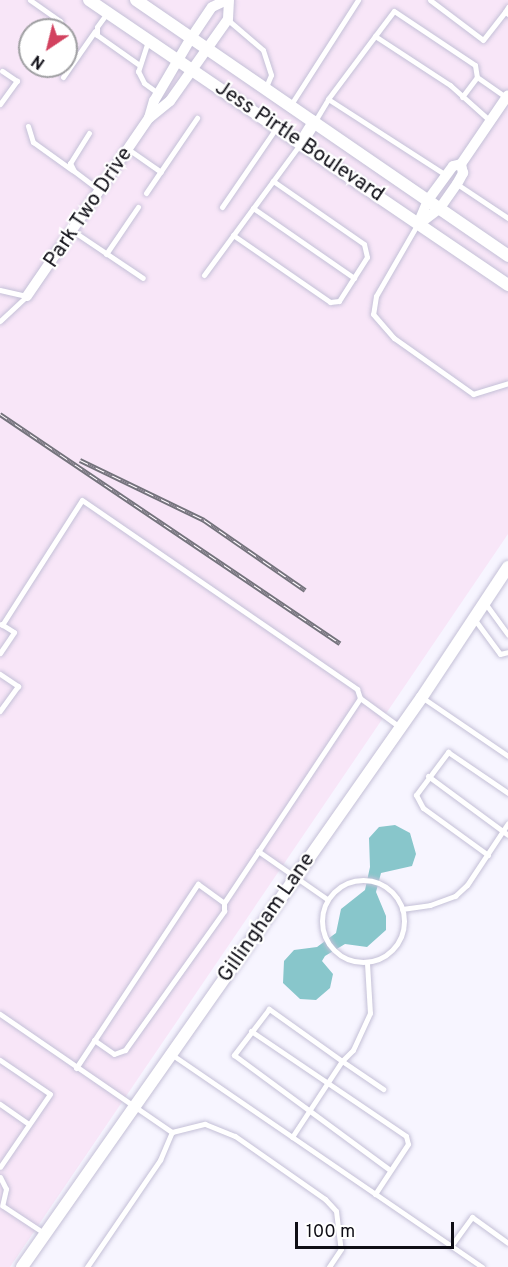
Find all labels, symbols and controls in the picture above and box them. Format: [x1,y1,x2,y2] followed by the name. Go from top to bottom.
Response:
[18,18,78,78] north arrow
[28,50,49,73] text: N
[210,76,388,208] street label: Jess Pirtle Boulevard
[39,143,139,273] street label: Park Two Drive
[213,848,321,988] street label: Gillingham Lane
[298,1210,457,1248] scale bar
[306,1221,355,1244] text: 100 m

